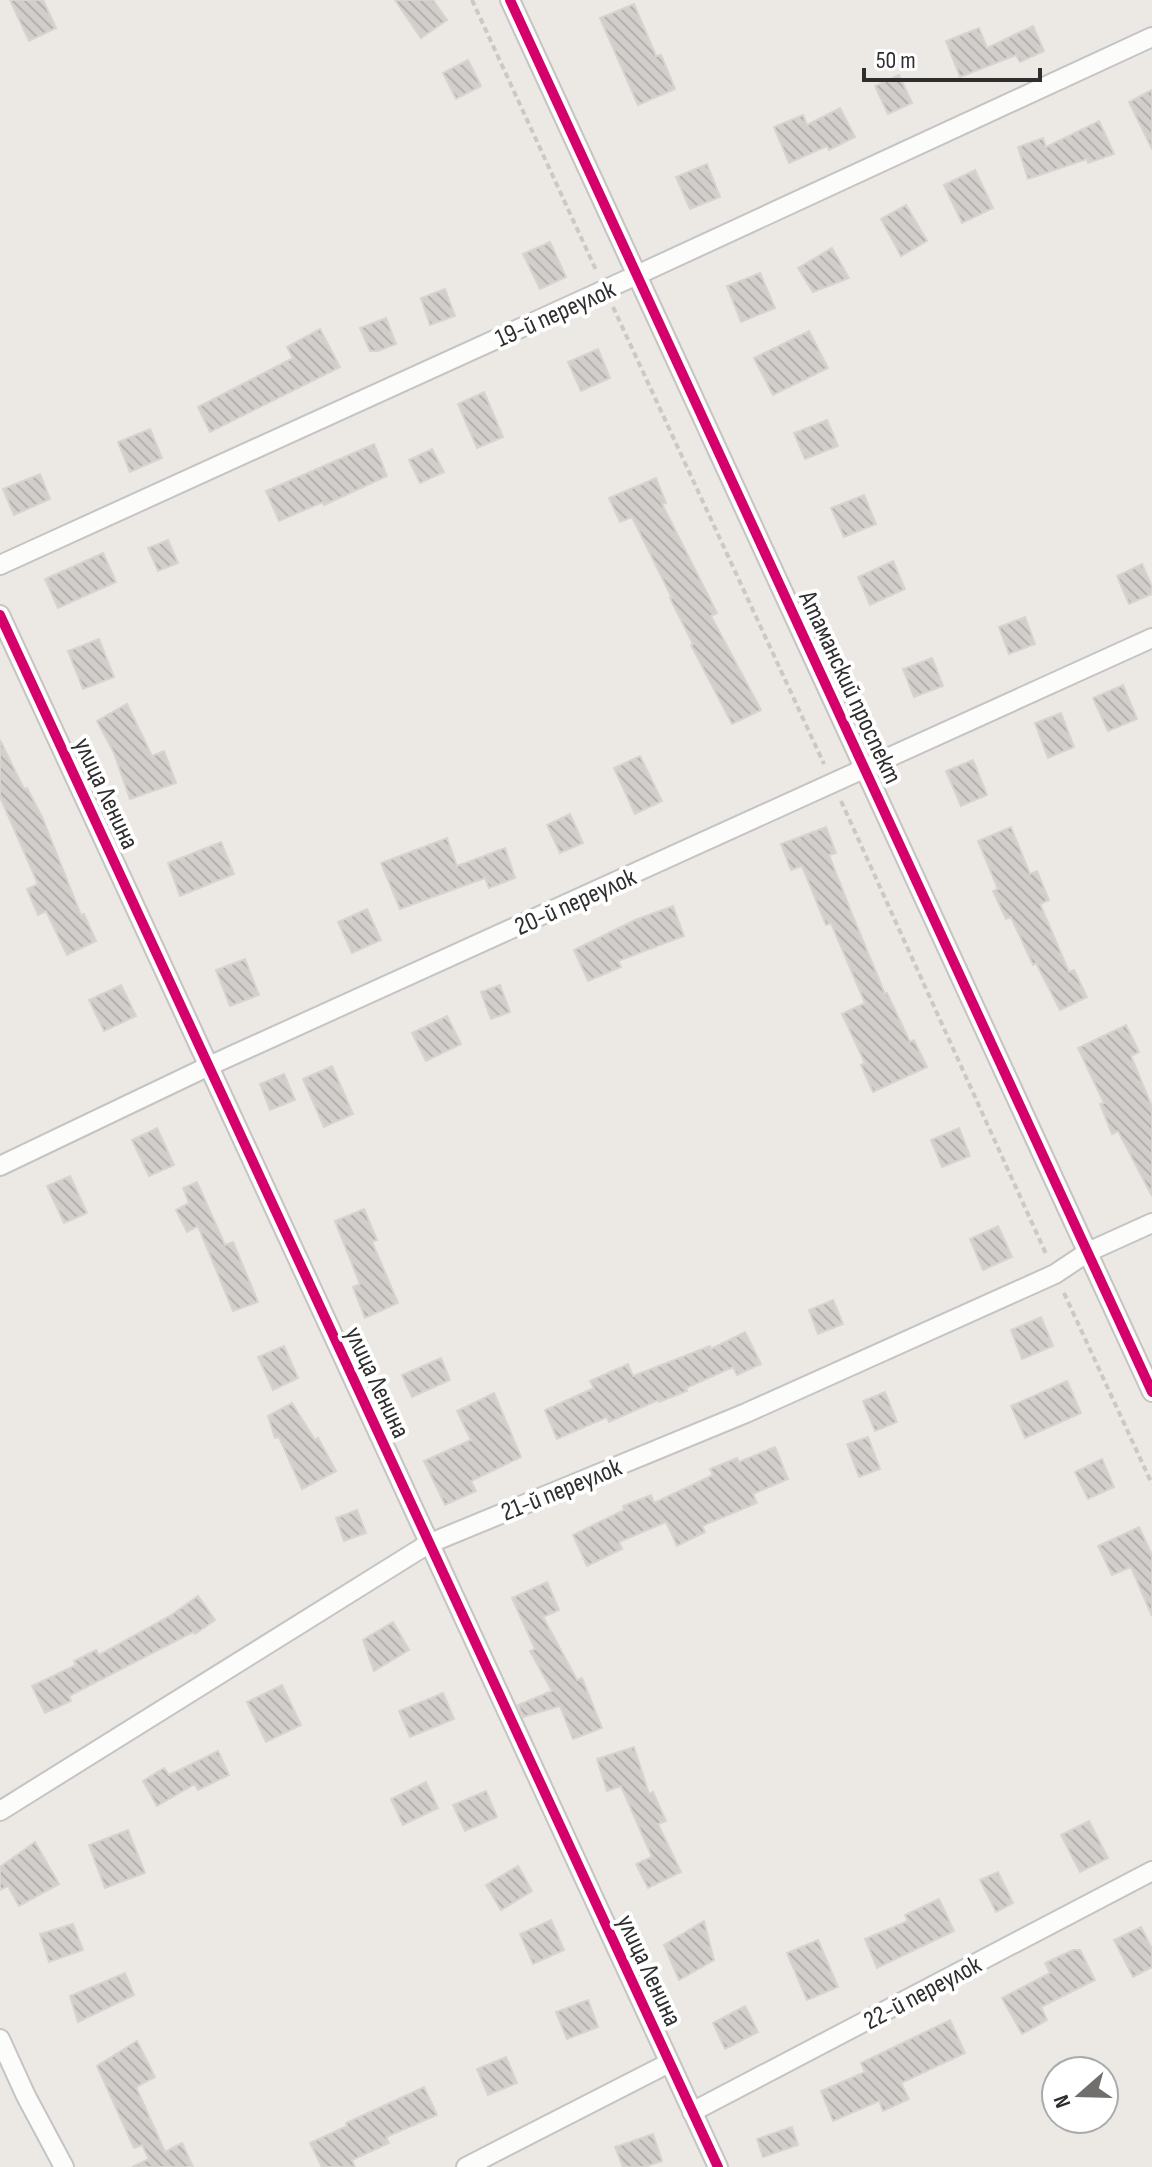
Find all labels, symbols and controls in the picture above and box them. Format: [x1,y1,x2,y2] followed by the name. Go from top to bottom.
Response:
[864,32,1040,82] scale bar
[876,46,916,75] text: 50 m
[491,274,620,354] street label: 19-й переулок
[791,585,908,789] street label: Атаманский проспект
[66,733,145,854] street label: улица Ленина
[510,862,641,943] street label: 20-й переулок
[337,1322,416,1443] street label: улица Ленина
[497,1452,626,1529] street label: 21-й переулок
[609,1910,688,2031] street label: улица Ленина
[859,1949,987,2037] street label: 22-й переулок
[1040,2055,1120,2135] north arrow
[1048,2091,1077,2111] text: N

